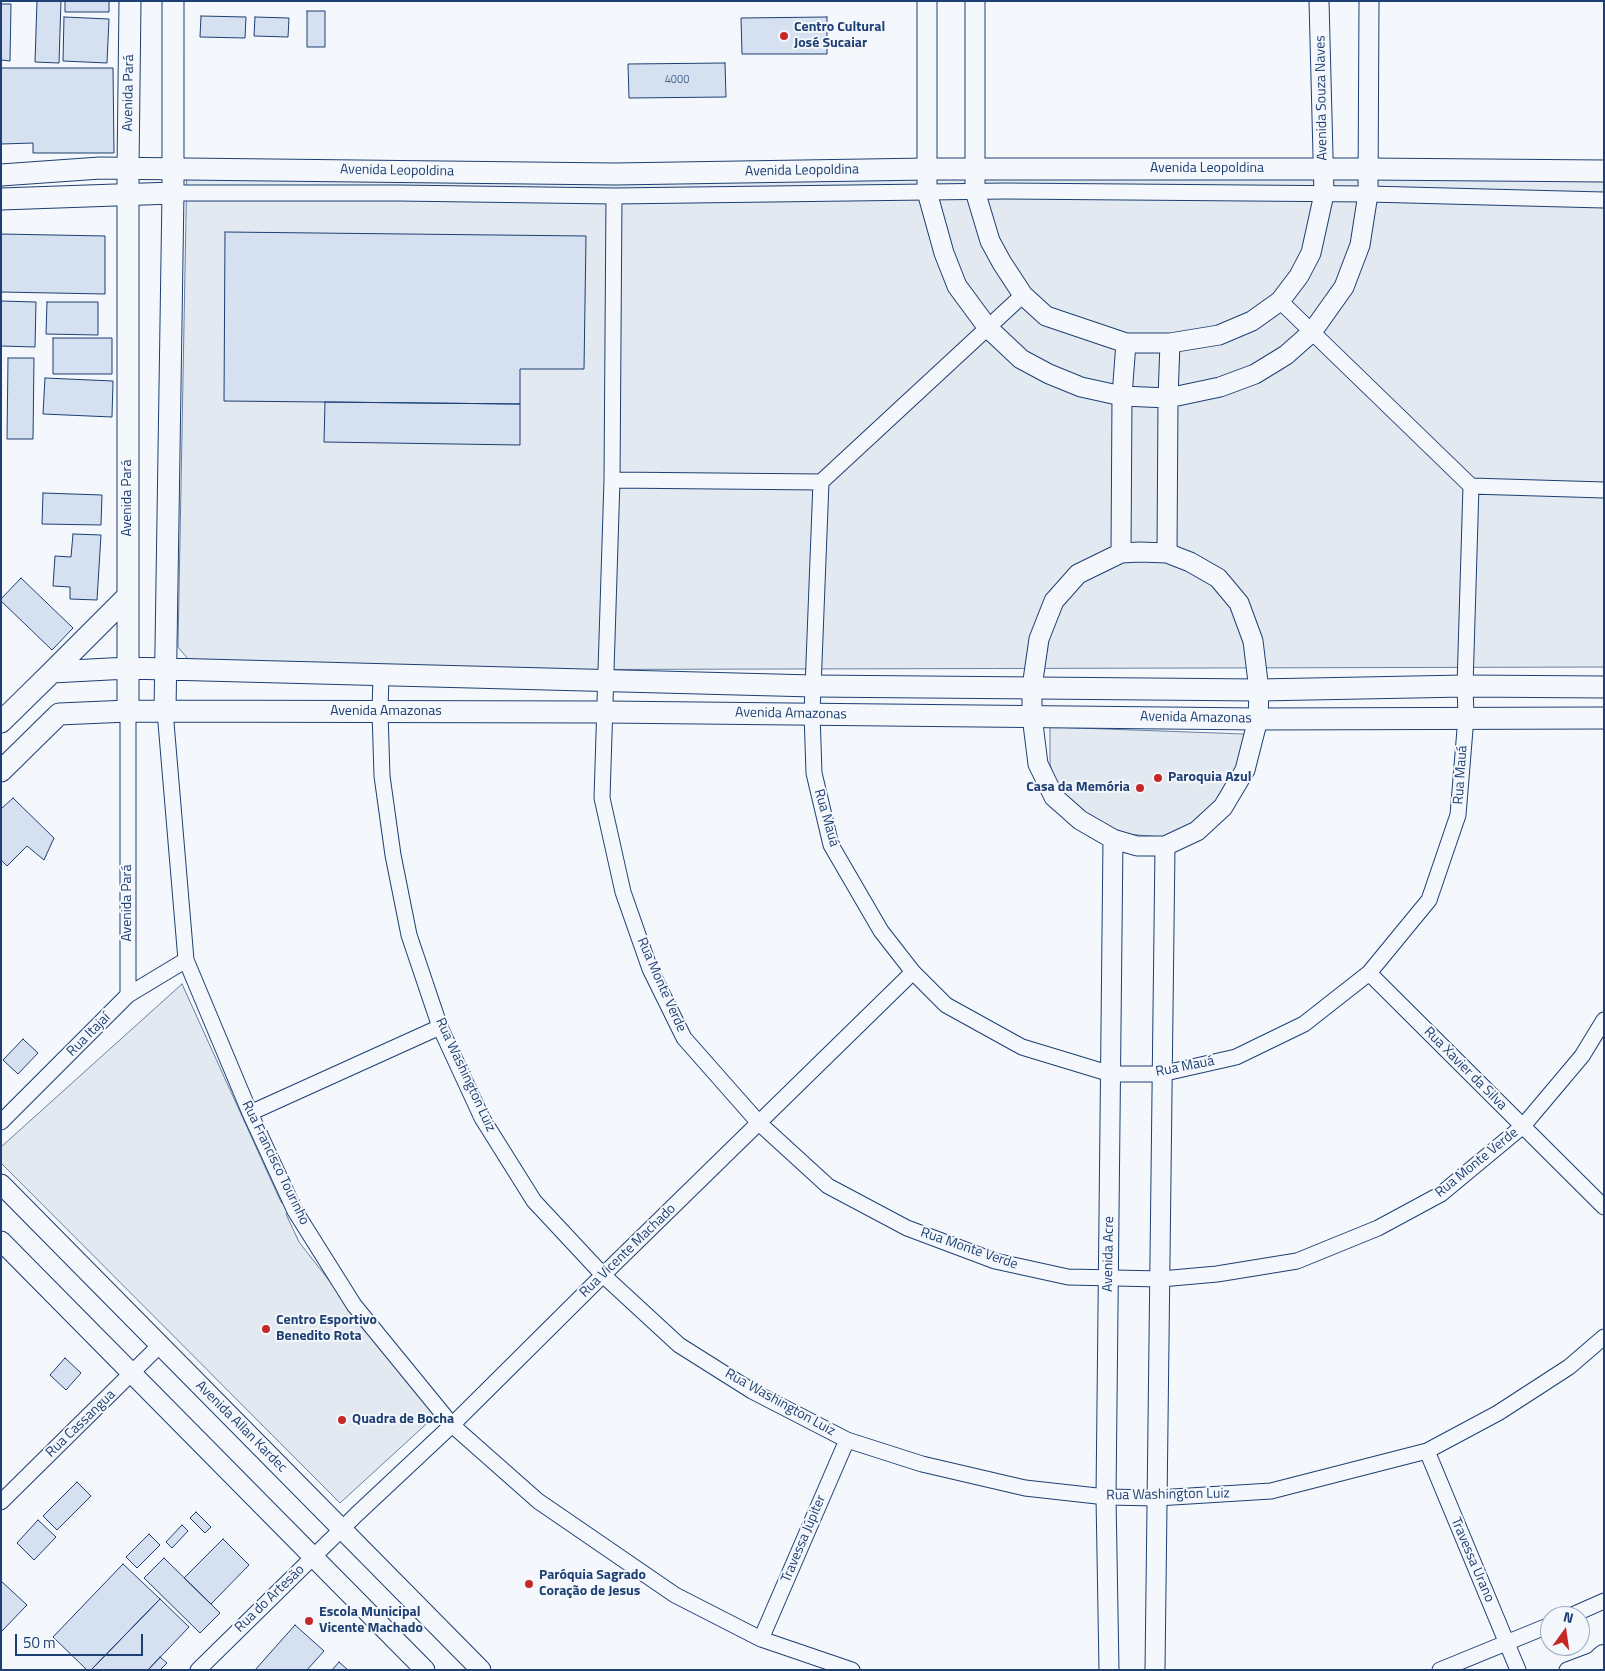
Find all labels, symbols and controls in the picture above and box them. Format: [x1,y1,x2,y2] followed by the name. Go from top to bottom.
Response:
[794,20,885,52] place label: Centro Cultural José Sucaiar
[778,30,790,42] marker: Centro Cultural José Sucaiar
[1313,35,1331,161] street label: Avenida Souza Naves
[120,54,138,132] street label: Avenida Pará
[665,73,689,87] house number: 4000
[1150,161,1264,177] street label: Avenida Leopoldina
[340,162,454,180] street label: Avenida Leopoldina
[745,162,859,180] street label: Avenida Leopoldina
[120,460,136,536] street label: Avenida Pará
[330,704,442,720] street label: Avenida Amazonas
[735,705,847,723] street label: Avenida Amazonas
[1140,709,1252,727] street label: Avenida Amazonas
[1451,745,1471,805] street label: Rua Mauá
[1168,770,1251,786] place label: Paroquia Azul
[1152,772,1164,784] marker: Paroquia Azul
[1026,780,1130,796] place label: Casa da Memória
[1134,782,1146,794] marker: Casa da Memória
[810,787,842,849] street label: Rua Mauá
[120,865,136,941] street label: Avenida Pará
[633,935,689,1035] street label: Rua Monte Verde
[64,1010,114,1060] street label: Rua Itajaí
[431,1015,499,1135] street label: Rua Washington Luiz
[1420,1024,1510,1114] street label: Rua Xavier da Silva
[1154,1053,1216,1081] street label: Rua Mauá
[238,1098,312,1228] street label: Rua Francisco Tourinho
[1432,1124,1522,1202] street label: Rua Monte Verde
[576,1201,680,1301] street label: Rua Vicente Machado
[1100,1216,1118,1292] street label: Avenida Acre
[918,1225,1020,1273] street label: Rua Monte Verde
[276,1313,377,1345] place label: Centro Esportivo Benedito Rota
[260,1323,272,1335] marker: Centro Esportivo Benedito Rota
[722,1366,838,1440] street label: Rua Washington Luiz
[192,1378,290,1476] street label: Avenida Allan Kardec
[43,1387,119,1461] street label: Rua Cassangua
[352,1412,454,1428] place label: Quadra de Bocha
[336,1414,348,1426] marker: Quadra de Bocha
[1106,1486,1230,1504] street label: Rua Washington Luiz
[778,1493,830,1585] street label: Travessa Júpiter
[1447,1515,1497,1605] street label: Travessa Urano
[232,1562,308,1636] street label: Rua do Artesão
[539,1568,646,1600] place label: Paróquia Sagrado Coração de Jesus
[523,1578,535,1590] marker: Paróquia Sagrado Coração de Jesus
[319,1605,423,1638] place label: Escola Municipal Vicente Machado
[1540,1606,1590,1656] north arrow
[1561,1606,1576,1628] text: N
[303,1615,315,1627] marker: Escola Municipal Vicente Machado
[18,1624,145,1656] scale bar
[23,1631,56,1654] text: 50 m

